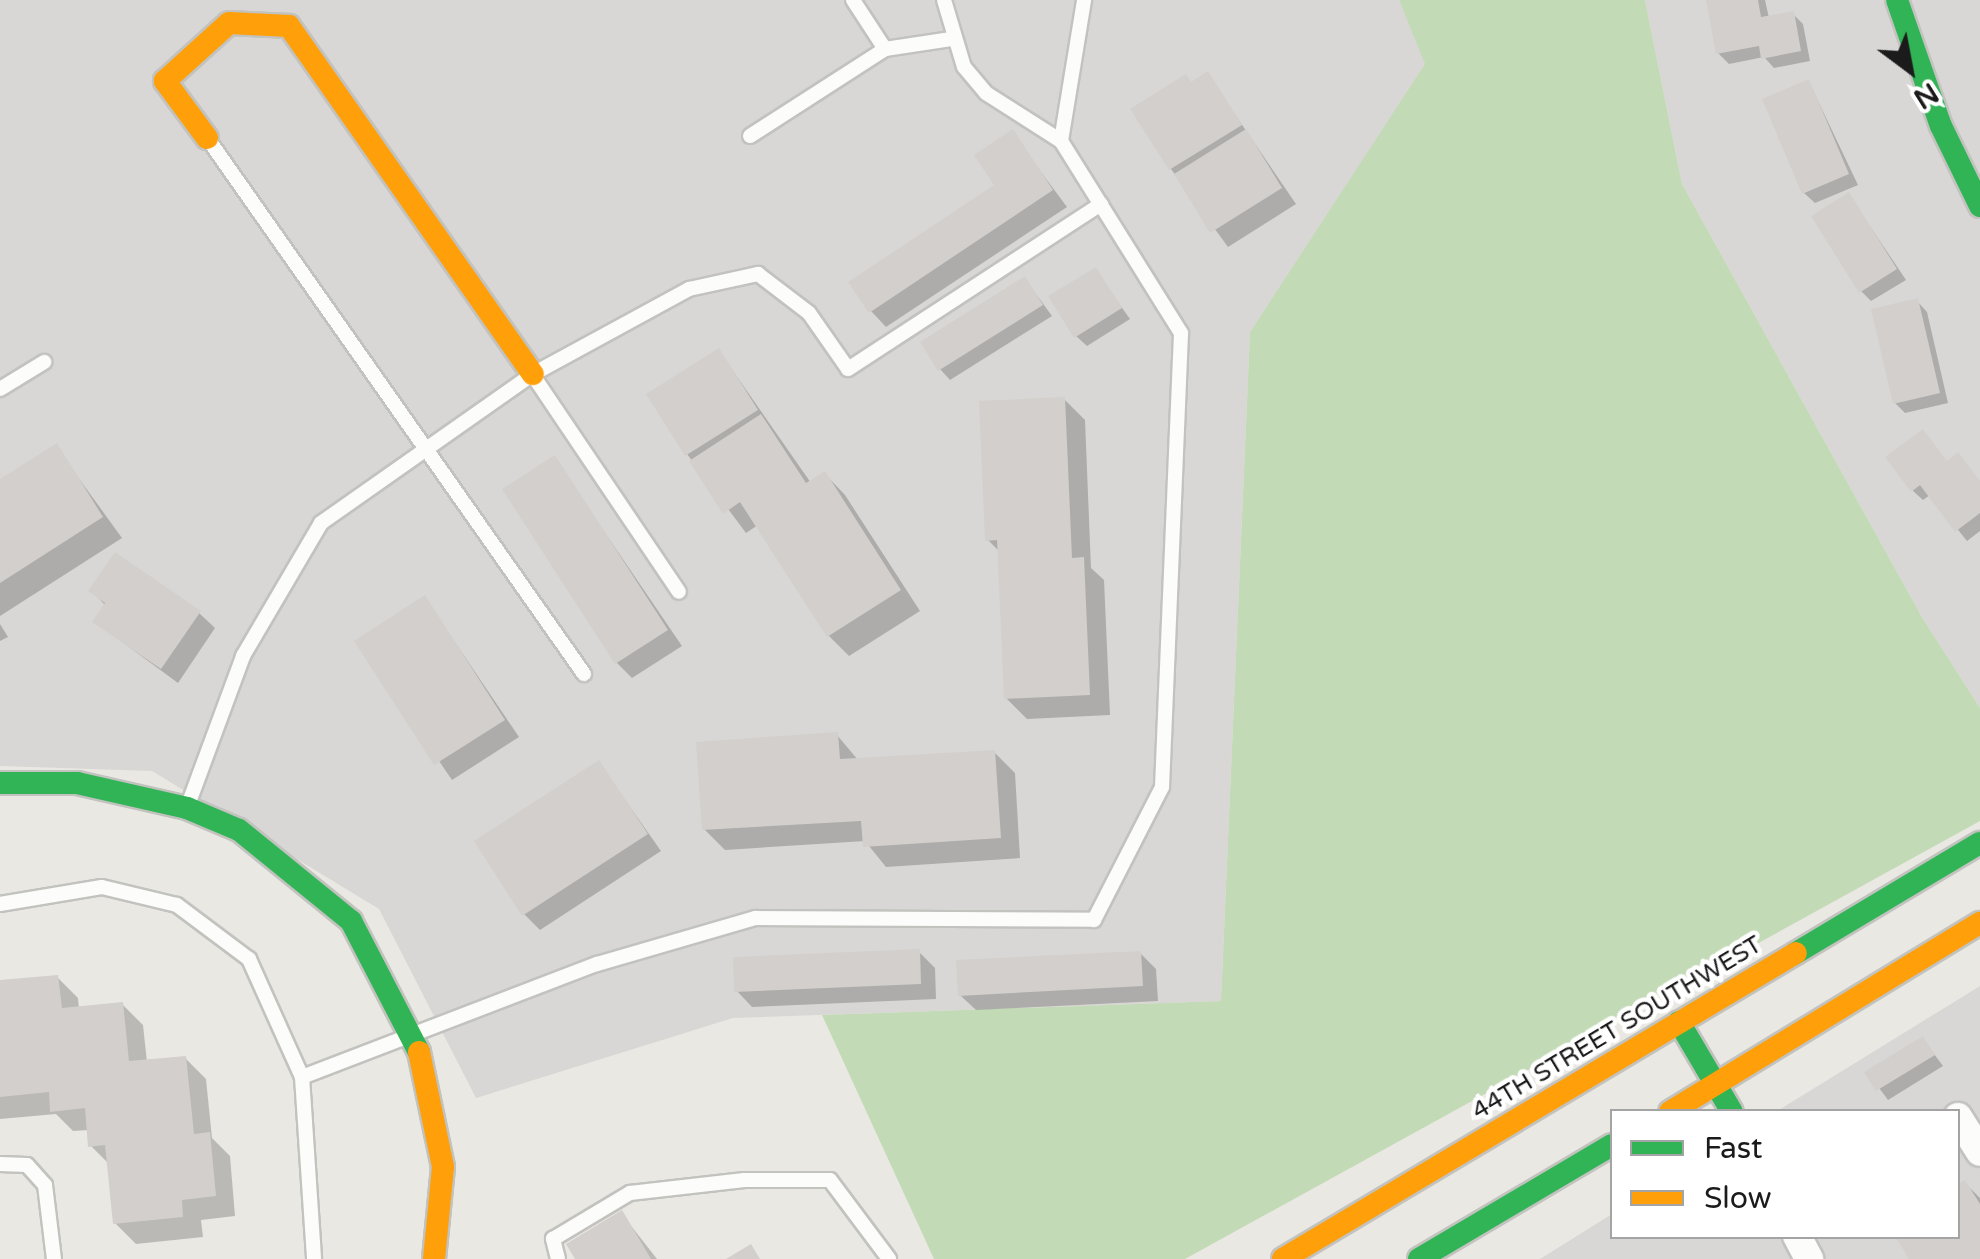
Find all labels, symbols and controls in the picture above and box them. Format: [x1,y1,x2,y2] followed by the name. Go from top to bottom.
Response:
[1860,20,1960,120] north arrow
[1907,75,1944,116] text: N
[1467,929,1767,1127] street label: 44TH STREET SOUTHWEST
[1610,1109,1960,1239] legend
[1704,1130,1763,1167] text: Fast
[1704,1180,1772,1217] text: Slow

